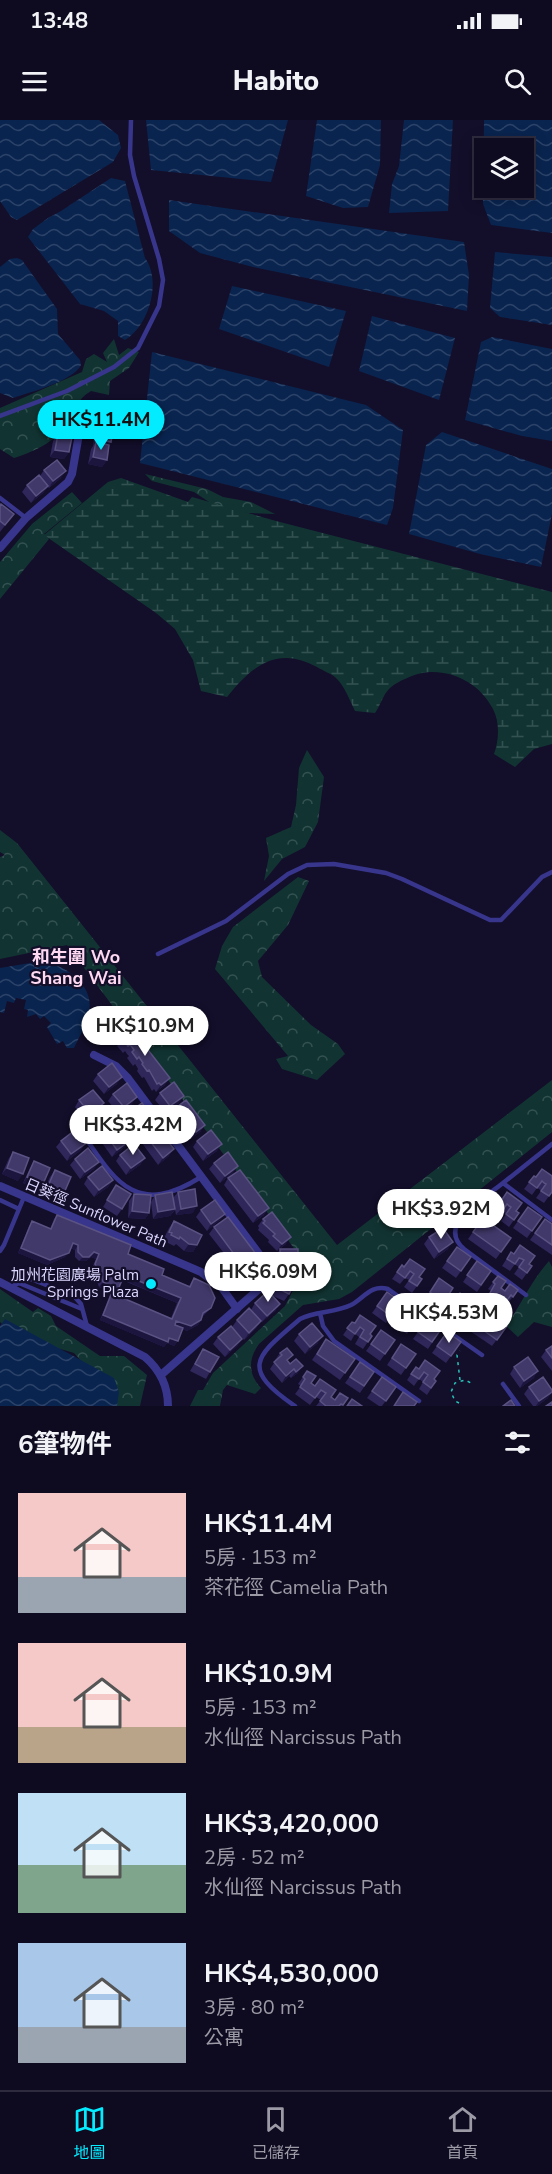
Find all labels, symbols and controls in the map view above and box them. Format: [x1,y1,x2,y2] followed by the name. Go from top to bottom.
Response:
[30,6,88,36] text: 13:48
[233,63,319,100] text: Habito
[18,65,51,98] icon: menu
[501,65,534,98] icon: search
[474,138,534,198] map controls
[474,138,534,198] button: layers
[39,400,163,451] pin: HK$11.4M
[51,406,151,433] text: HK$11.4M
[30,945,122,990] district label: 和生圍 Wo Shang Wai
[83,1006,207,1057] pin: HK$10.9M
[95,1012,195,1039] text: HK$10.9M
[71,1105,195,1156] pin: HK$3.42M
[83,1111,183,1138] text: HK$3.42M
[22,1174,170,1252] street label: 日葵徑 Sunflower Path
[379,1189,503,1240] pin: HK$3.92M
[391,1195,491,1222] text: HK$3.92M
[206,1252,330,1303] pin: HK$6.09M
[218,1258,318,1285] text: HK$6.09M
[11,1265,139,1302] place label: 加州花園廣場 Palm Springs Plaza
[144,1277,158,1291] marker: 加州花園廣場 Palm Springs Plaza
[387,1293,511,1344] pin: HK$4.53M
[399,1299,499,1326] text: HK$4.53M
[501,1426,534,1459] icon: filters
[18,1427,112,1462] text: 6筆物件
[204,1506,333,1541] text: HK$11.4M
[66,1517,138,1589] icon: home
[204,1544,317,1571] text: 5房 · 153 m²
[204,1574,388,1601] text: 茶花徑 Camelia Path
[204,1656,333,1691] text: HK$10.9M
[66,1667,138,1739] icon: home
[204,1694,317,1721] text: 5房 · 153 m²
[204,1724,402,1751] text: 水仙徑 Narcissus Path
[204,1806,379,1841] text: HK$3,420,000
[66,1817,138,1889] icon: home
[204,1844,305,1871] text: 2房 · 52 m²
[204,1874,402,1901] text: 水仙徑 Narcissus Path
[204,1956,379,1991] text: HK$4,530,000
[66,1967,138,2039] icon: home
[204,1994,305,2021] text: 3房 · 80 m²
[204,2024,244,2051] text: 公寓
[73,2103,106,2164] tab: 地圖
[252,2103,300,2164] tab: 已儲存
[446,2103,479,2164] tab: 首頁

